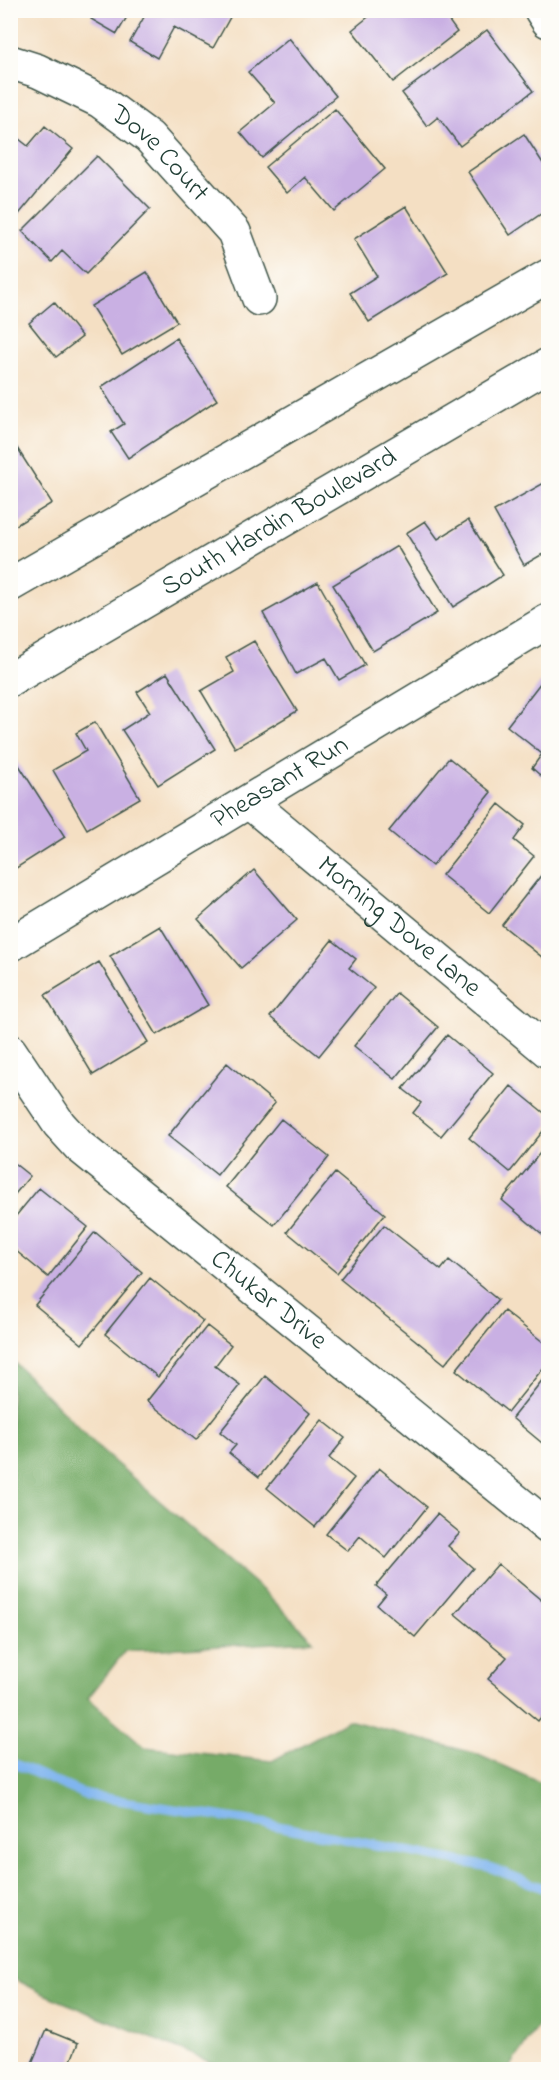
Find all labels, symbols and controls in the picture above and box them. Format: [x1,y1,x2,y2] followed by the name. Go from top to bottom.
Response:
[101,95,218,211] street label: Dove Court
[154,438,404,607] street label: South Hardin Boulevard
[204,726,356,839] street label: Pheasant Run
[308,847,490,1007] street label: Morning Dove Lane
[202,1240,336,1360] street label: Chukar Drive

